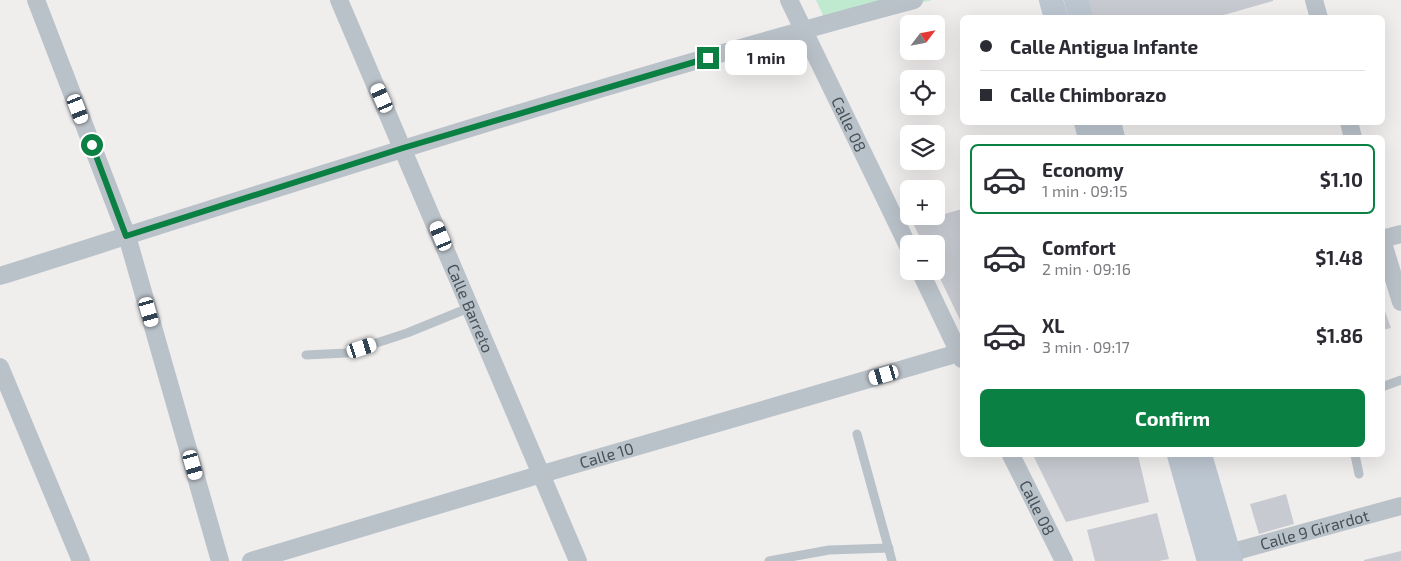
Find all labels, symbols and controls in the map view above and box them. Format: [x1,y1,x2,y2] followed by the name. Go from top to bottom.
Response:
[900,15,945,60] north arrow
[900,15,945,280] map controls
[1010,35,1198,58] text: Calle Antigua Infante
[726,40,808,76] callout: 1 min
[697,47,719,69] route end
[747,48,785,67] text: 1 min
[900,70,945,115] button: locate
[369,81,394,115] car
[1010,83,1166,106] text: Calle Chimborazo
[65,92,90,126] car
[828,93,871,155] street label: Calle 08
[900,125,945,170] button: layers
[81,134,103,156] route start
[982,157,1027,202] icon: car
[1042,158,1124,181] text: Economy
[1320,168,1363,191] text: $1.10
[900,180,945,225] button: +
[1042,181,1128,200] text: 1 min · 09:15
[428,219,453,253] car
[900,235,945,280] button: −
[982,235,1027,280] icon: car
[1042,236,1116,259] text: Comfort
[1315,246,1363,269] text: $1.48
[1042,259,1131,278] text: 2 min · 09:16
[443,261,498,355] street label: Calle Barreto
[137,296,160,328] car
[982,313,1027,358] icon: car
[1042,314,1064,337] text: XL
[1316,324,1363,347] text: $1.86
[345,336,378,360] car
[1042,337,1130,356] text: 3 min · 09:17
[867,364,900,386] car
[980,389,1365,447] button: Confirm
[577,438,636,472] street label: Calle 10
[181,449,204,481] car
[1016,477,1060,538] street label: Calle 08
[1258,505,1371,553] street label: Calle 9 Girardot

